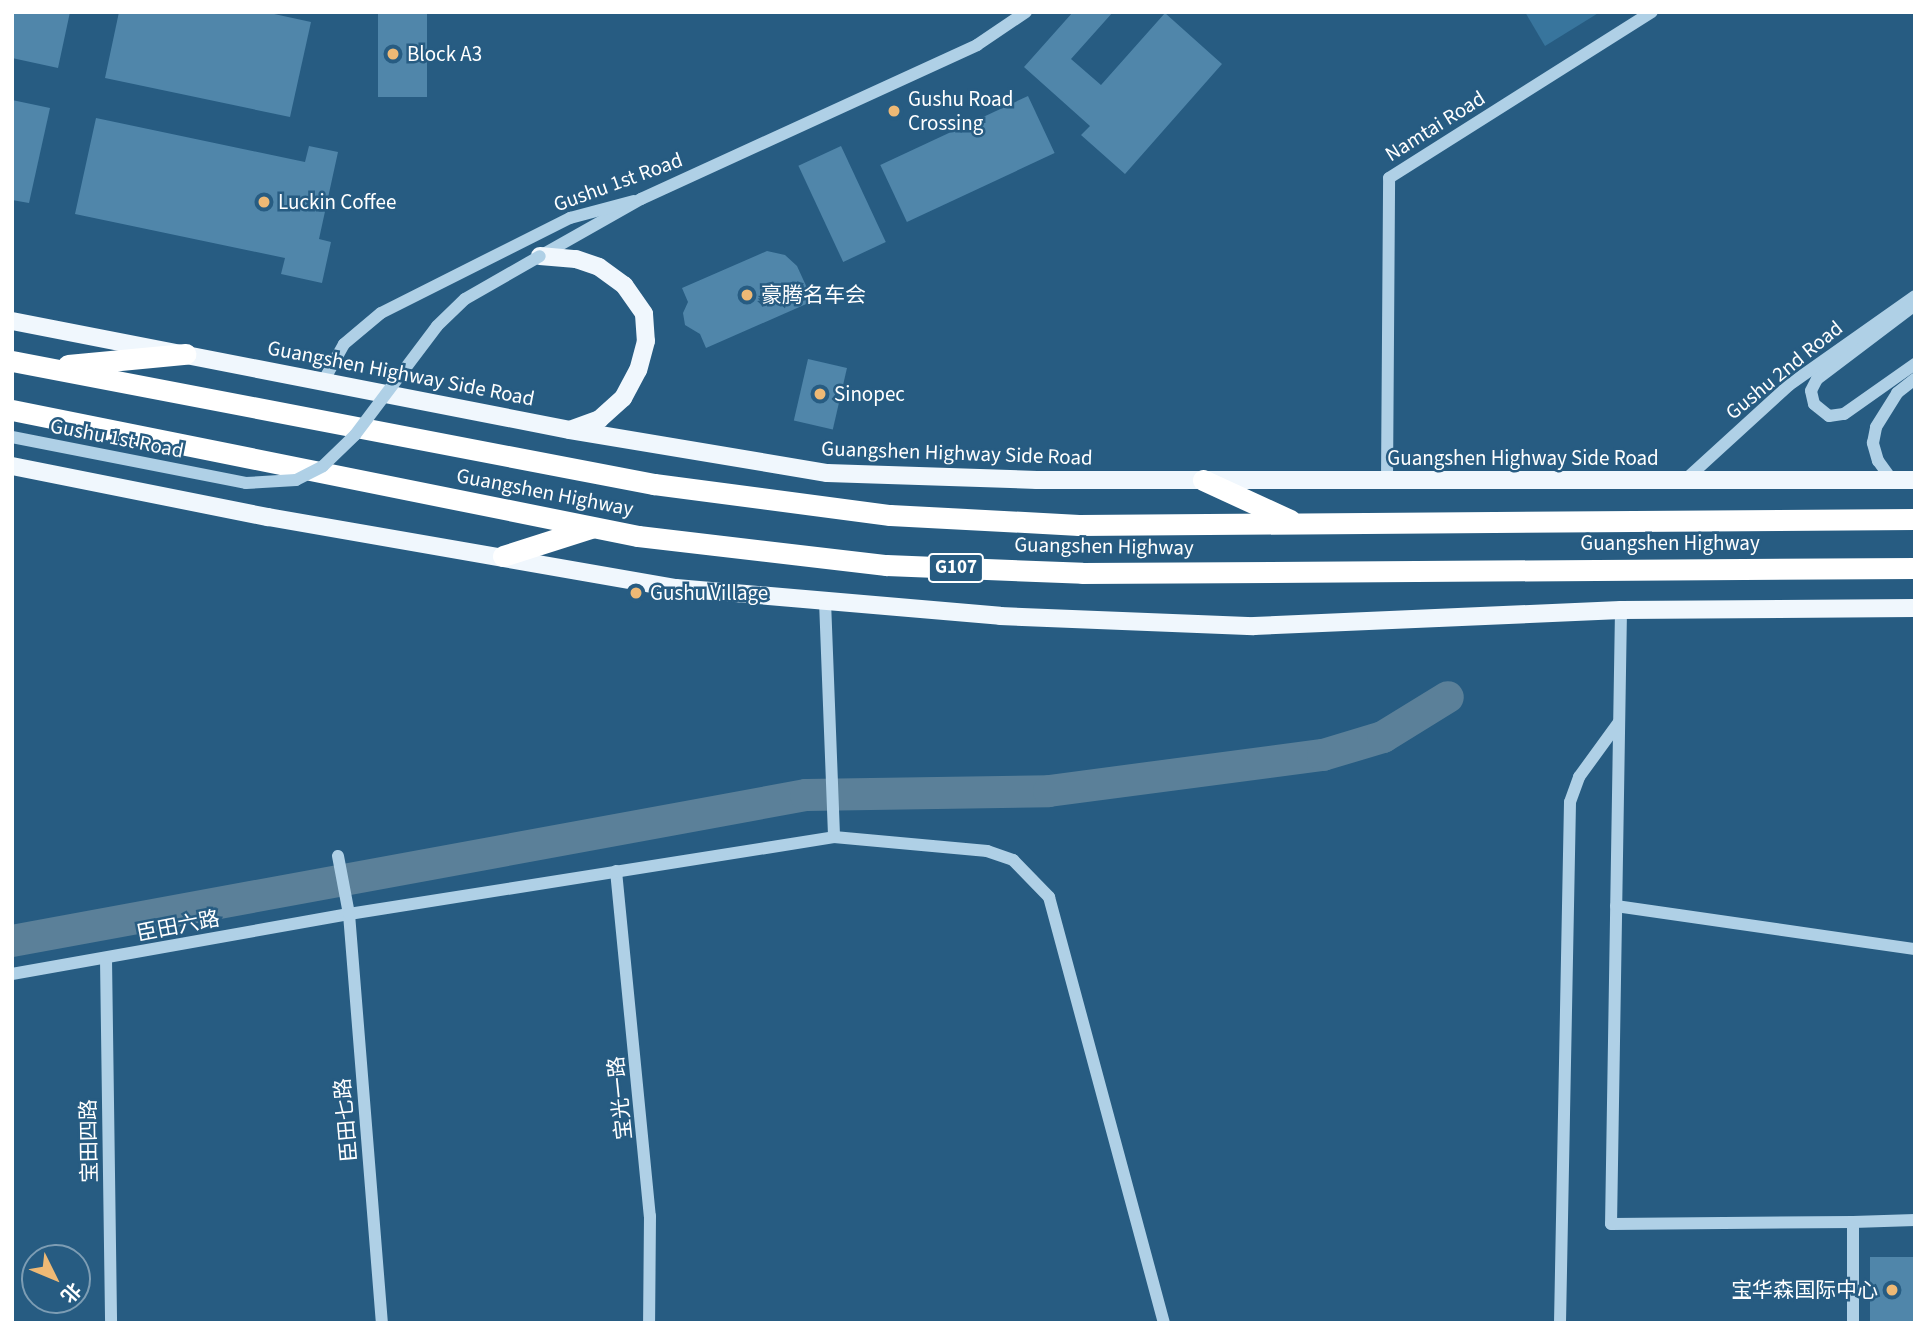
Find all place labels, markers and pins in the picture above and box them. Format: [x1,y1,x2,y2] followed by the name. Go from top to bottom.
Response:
[407,41,482,67] place label: Block A3
[385,46,401,62] marker: Block A3
[908,86,1013,136] place label: Gushu Road Crossing
[886,103,902,119] marker: Gushu Road Crossing
[278,189,396,215] place label: Luckin Coffee
[256,194,272,210] marker: Luckin Coffee
[761,282,866,308] place label: 豪腾名车会
[739,287,755,303] marker: 豪腾名车会
[834,381,905,407] place label: Sinopec
[812,386,828,402] marker: Sinopec
[650,580,768,606] place label: Gushu Village
[628,585,644,601] marker: Gushu Village
[1731,1277,1878,1303] place label: 宝华森国际中心
[1884,1282,1900,1298] marker: 宝华森国际中心

